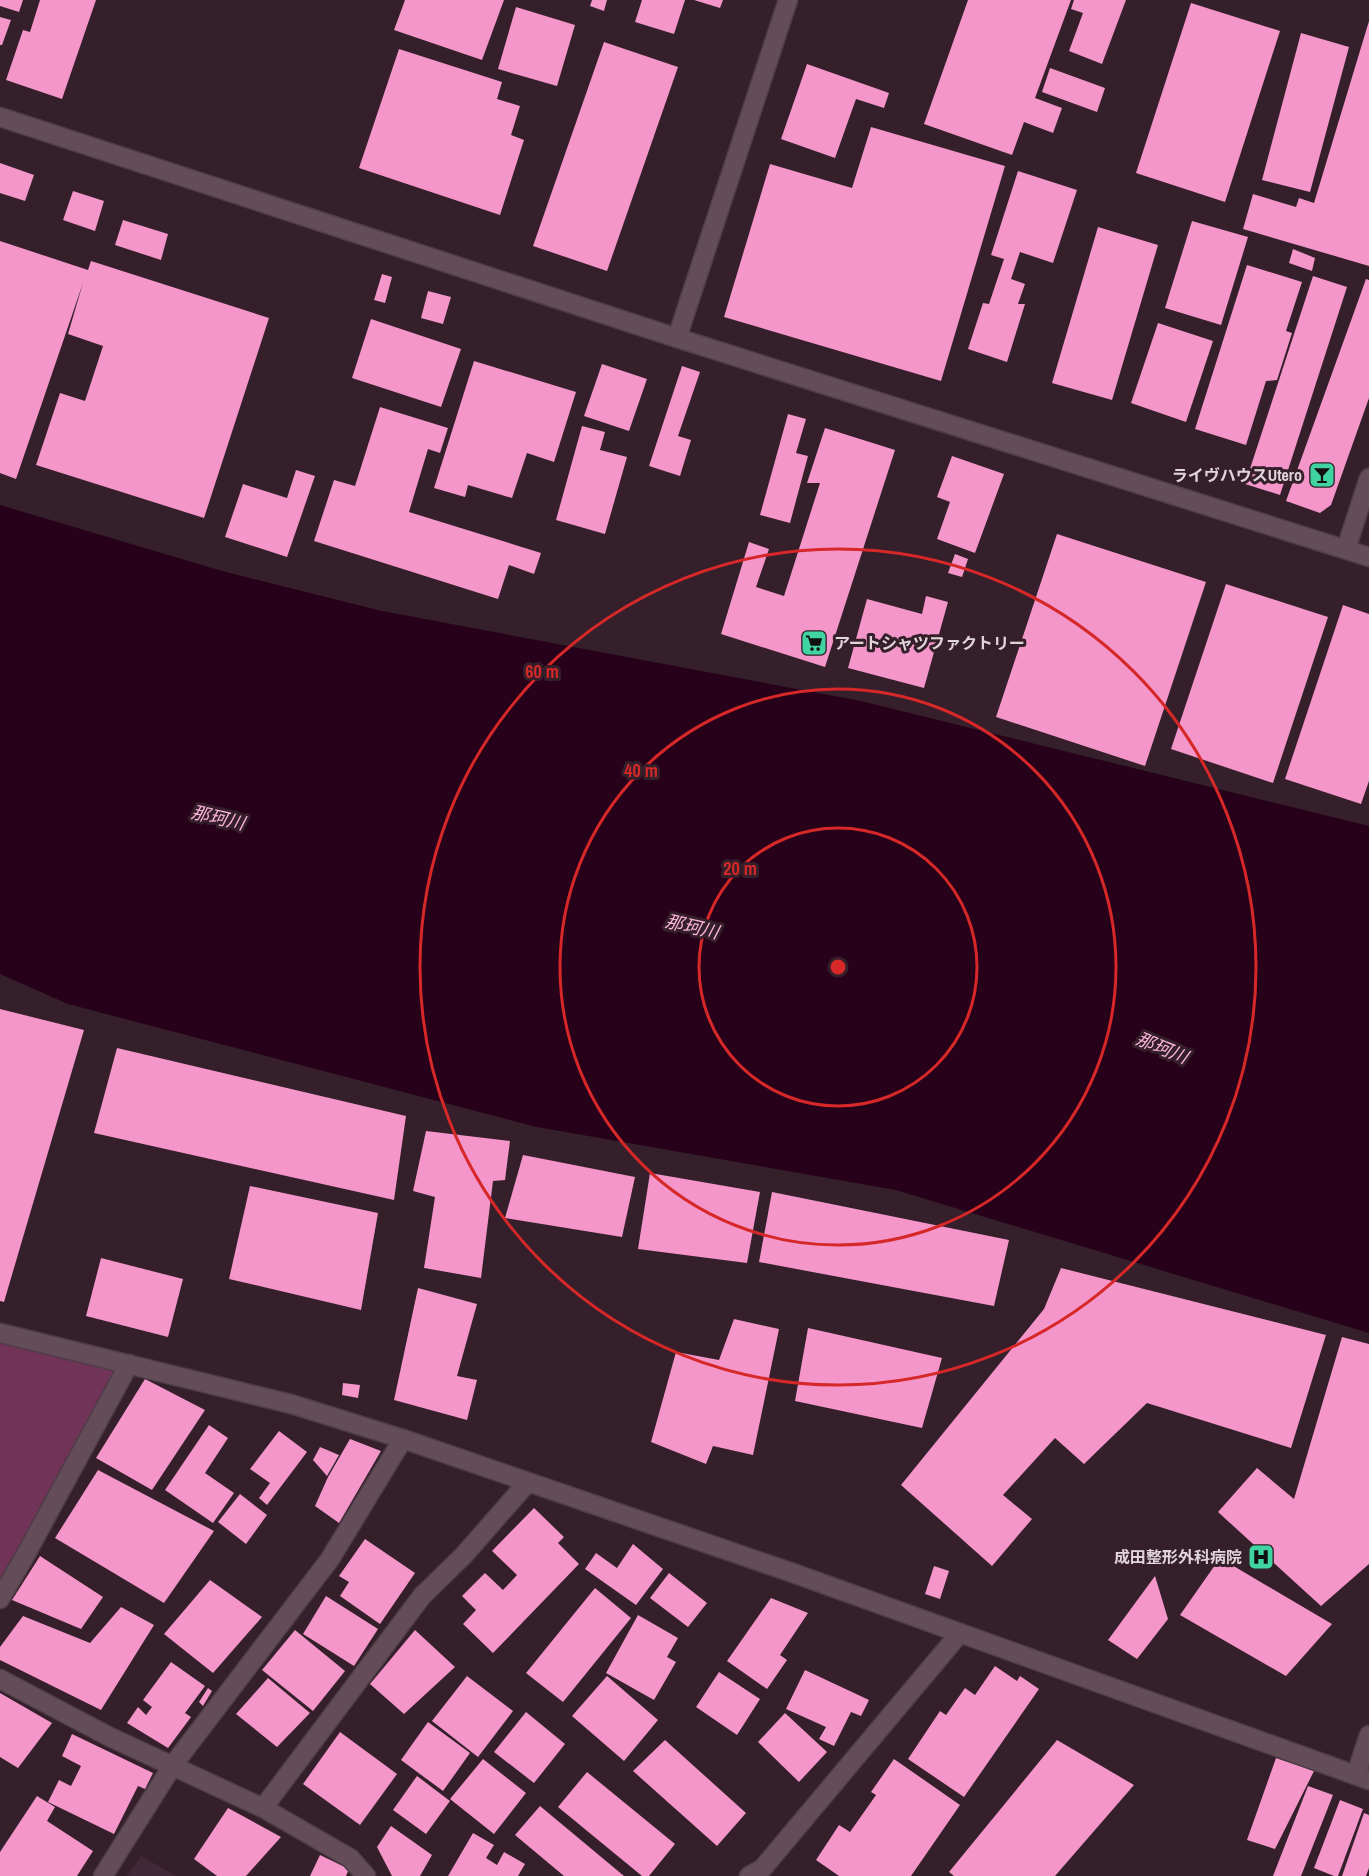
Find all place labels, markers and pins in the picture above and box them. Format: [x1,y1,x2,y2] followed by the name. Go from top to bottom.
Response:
[1307,460,1337,490] bar icon: ライヴハウスUtero
[1172,464,1302,486] place label: ライヴハウスUtero
[799,628,829,658] supermarket icon: アートシャツファクトリー
[834,632,1025,654] place label: アートシャツファクトリー
[828,957,848,977] centre of rings
[1246,1542,1276,1572] hospital icon: 成田整形外科病院
[1114,1546,1242,1568] place label: 成田整形外科病院

